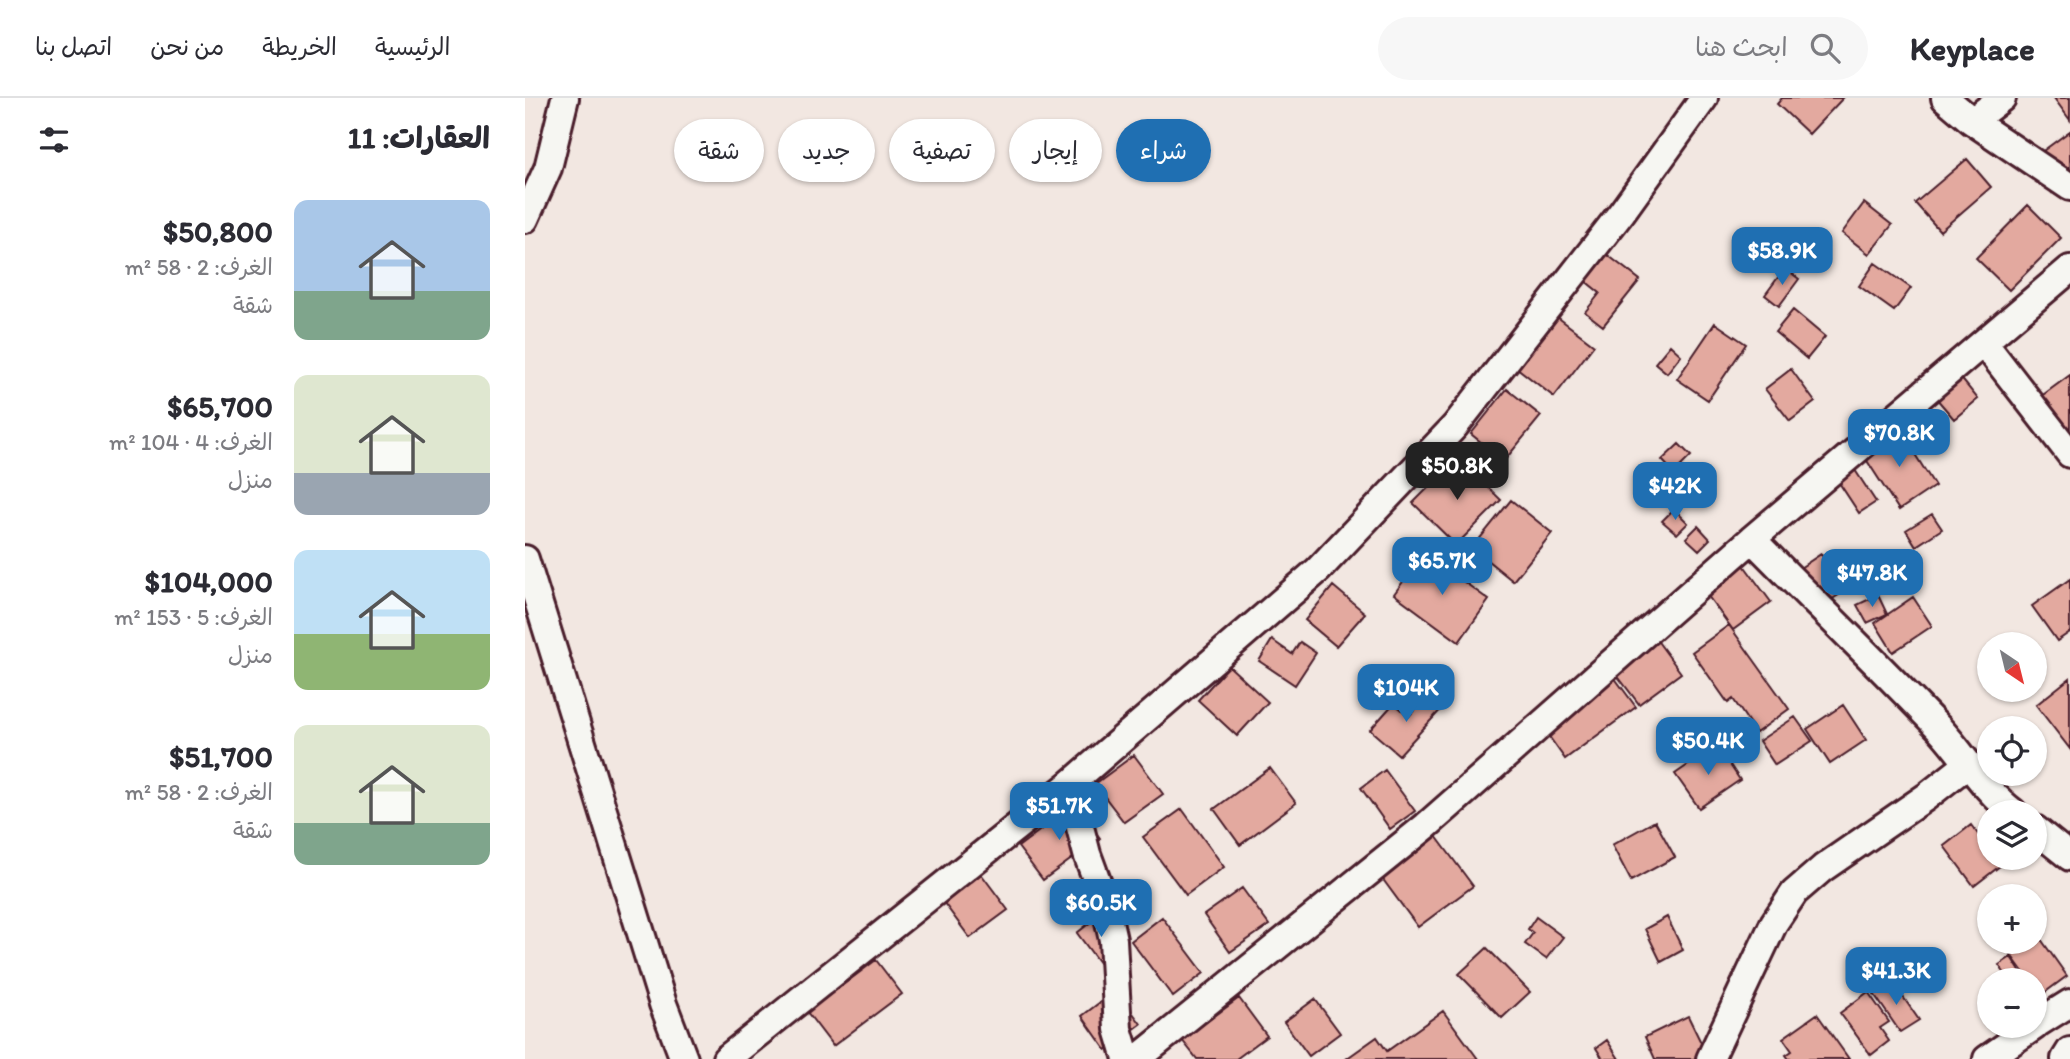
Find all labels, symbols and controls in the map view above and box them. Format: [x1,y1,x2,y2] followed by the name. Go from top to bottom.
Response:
[1378,17,1868,80] search box
[1806,29,1844,67] icon: search
[1910,29,2035,68] text: Keyplace
[1695,31,1788,63] text: ابحث هنا
[35,32,112,61] text: اتصل بنا
[150,32,224,61] text: من نحن
[262,32,337,61] text: الخريطة
[375,32,450,61] text: الرئيسية
[348,119,490,156] text: العقارات: 11
[674,119,764,182] chip: شقة
[778,119,875,182] chip: جديد
[889,119,995,182] chip: تصفية
[1009,119,1102,182] chip: إيجار
[1116,119,1211,182] chip: شراء
[35,121,73,159] icon: filters
[163,213,273,250] text: $50,800
[350,228,434,312] icon: home
[1725,228,1839,287] pin: $58.9K
[1748,236,1816,264] text: $58.9K
[125,253,273,281] text: الغرف: 2 · 58 m²
[233,291,273,319] text: شقة
[167,388,273,425] text: $65,700
[350,403,434,487] icon: home
[1842,410,1956,469] pin: $70.8K
[1864,418,1934,446] text: $70.8K
[109,428,273,456] text: الغرف: 4 · 104 m²
[1400,442,1514,502] pin: $50.8K
[1422,451,1492,479] text: $50.8K
[1634,462,1716,522] pin: $42K
[228,466,273,494] text: منزل
[1649,471,1701,499] text: $42K
[1385,538,1499,597] pin: $65.7K
[1408,546,1476,574] text: $65.7K
[1815,550,1929,609] pin: $47.8K
[1837,558,1907,586] text: $47.8K
[145,563,273,600] text: $104,000
[350,578,434,662] icon: home
[114,603,273,631] text: الغرف: 5 · 153 m²
[1977,632,2047,702] north arrow
[1977,632,2047,1038] map controls
[228,641,273,669] text: منزل
[1357,664,1455,724] pin: $104K
[1373,673,1439,701] text: $104K
[1977,716,2047,786] button: locate
[1651,718,1765,777] pin: $50.4K
[1672,726,1744,754] text: $50.4K
[169,738,273,775] text: $51,700
[350,753,434,837] icon: home
[125,778,273,806] text: الغرف: 2 · 58 m²
[1002,782,1116,842] pin: $51.7K
[1026,791,1092,819] text: $51.7K
[1977,800,2047,870] button: layers
[233,816,273,844] text: شقة
[1044,880,1158,939] pin: $60.5K
[1977,884,2047,954] button: +
[1066,888,1136,916] text: $60.5K
[1839,948,1953,1007] pin: $41.3K
[1861,956,1931,984] text: $41.3K
[1977,968,2047,1038] button: −

